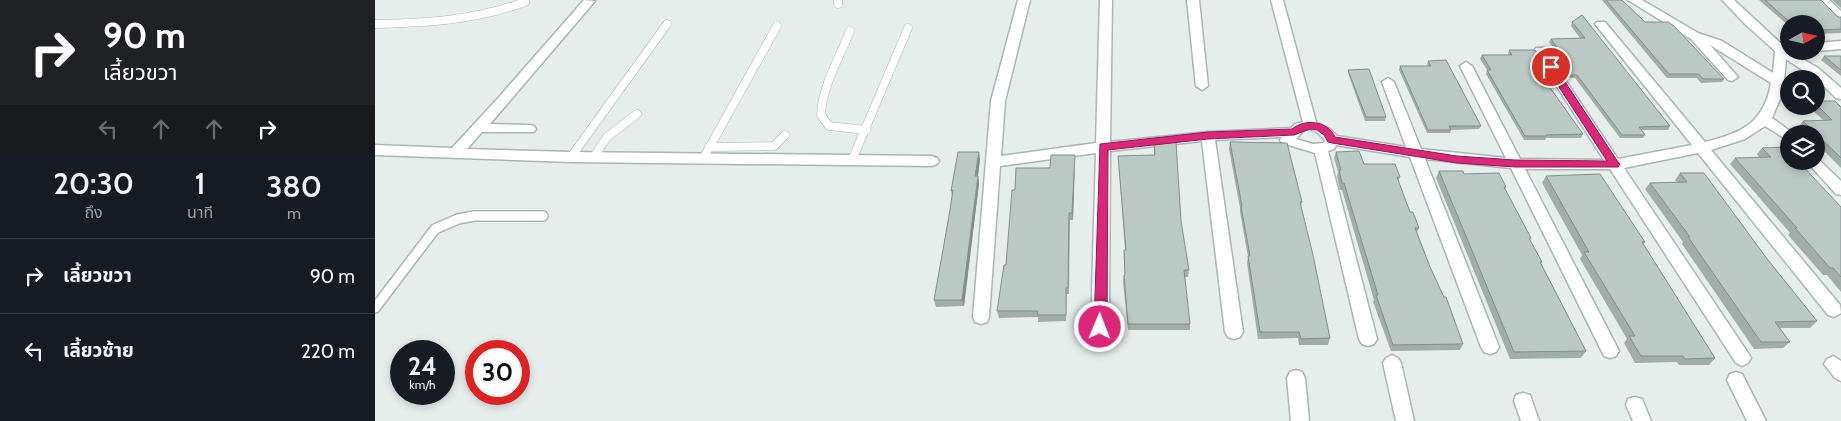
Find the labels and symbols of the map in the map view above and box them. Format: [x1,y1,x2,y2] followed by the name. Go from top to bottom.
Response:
[1780,15,1825,60] north arrow
[1530,46,1572,88] pin
[1073,300,1125,352] position arrow
[465,340,530,405] speed limit sign: 30

